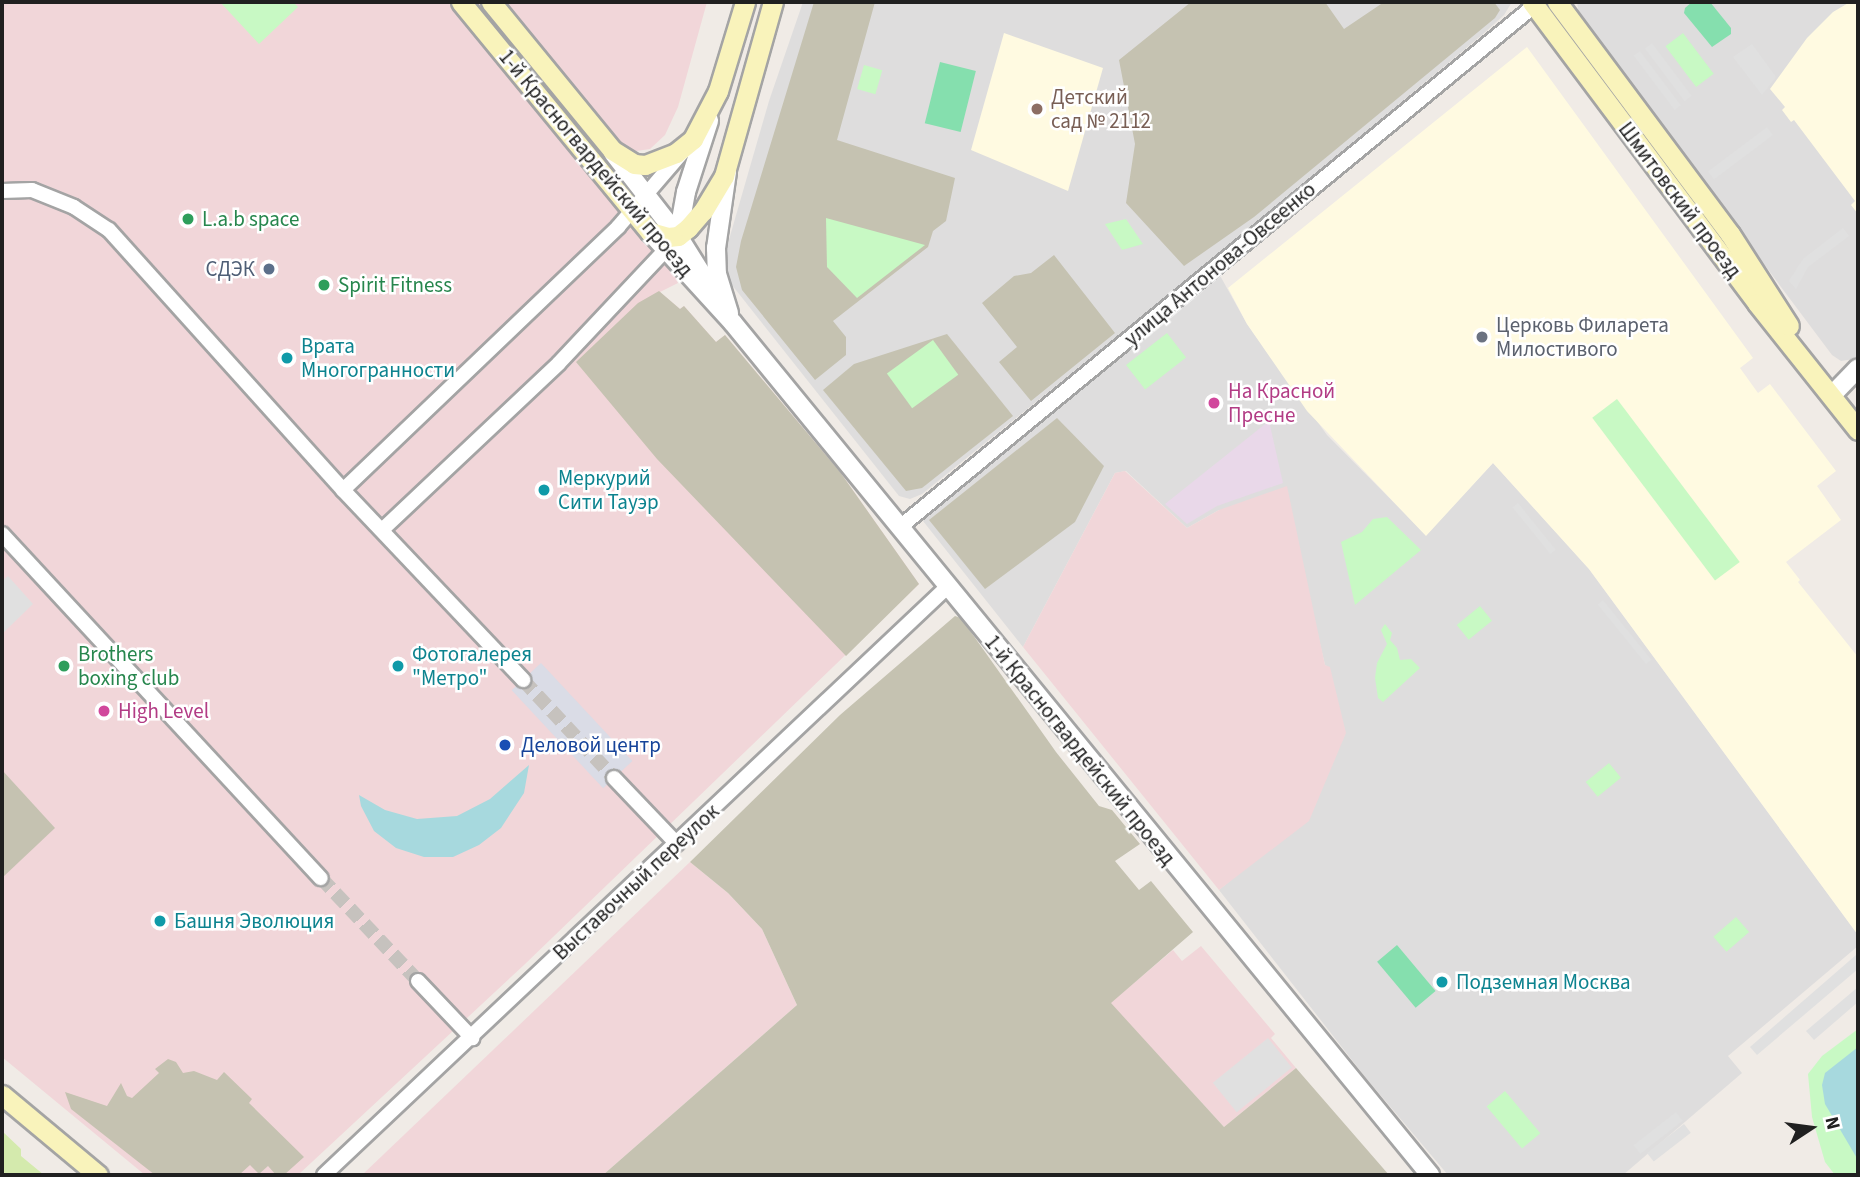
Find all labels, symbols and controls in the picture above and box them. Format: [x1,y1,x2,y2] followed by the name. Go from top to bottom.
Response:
[494,44,698,282] street label: 1-й Красногвардейский проезд
[1051,84,1151,134] place label: Детский сад № 2112
[1029,101,1045,117] marker: Детский сад № 2112
[1613,117,1747,283] street label: Шмитовский проезд
[1119,177,1321,351] street label: улица Антонова-Овсеенко
[202,206,299,232] place label: L.a.b space
[180,211,196,227] marker: L.a.b space
[205,256,255,282] place label: СДЭК
[261,261,277,277] marker: СДЭК
[338,272,452,298] place label: Spirit Fitness
[316,277,332,293] marker: Spirit Fitness
[1496,312,1669,362] place label: Церковь Филарета Милостивого
[1474,329,1490,345] marker: Церковь Филарета Милостивого
[301,333,455,383] place label: Врата Многогранности
[279,350,295,366] marker: Врата Многогранности
[1228,378,1335,428] place label: На Красной Пресне
[1206,395,1222,411] marker: На Красной Пресне
[558,465,659,515] place label: Меркурий Сити Тауэр
[536,482,552,498] marker: Меркурий Сити Тауэр
[979,630,1181,870] street label: 1-й Красногвардейский проезд
[78,641,179,691] place label: Brothers boxing club
[412,641,532,691] place label: Фотогалерея "Метро"
[56,658,72,674] marker: Brothers boxing club
[390,658,406,674] marker: Фотогалерея "Метро"
[118,698,209,724] place label: High Level
[96,703,112,719] marker: High Level
[521,732,661,758] place label: Деловой центр
[495,735,515,755] marker: Деловой центр
[548,799,724,965] street label: Выставочный переулок
[174,908,334,934] place label: Башня Эволюция
[152,913,168,929] marker: Башня Эволюция
[1456,969,1631,995] place label: Подземная Москва
[1434,974,1450,990] marker: Подземная Москва
[1776,1093,1846,1163] north arrow
[1817,1114,1847,1132] text: N

